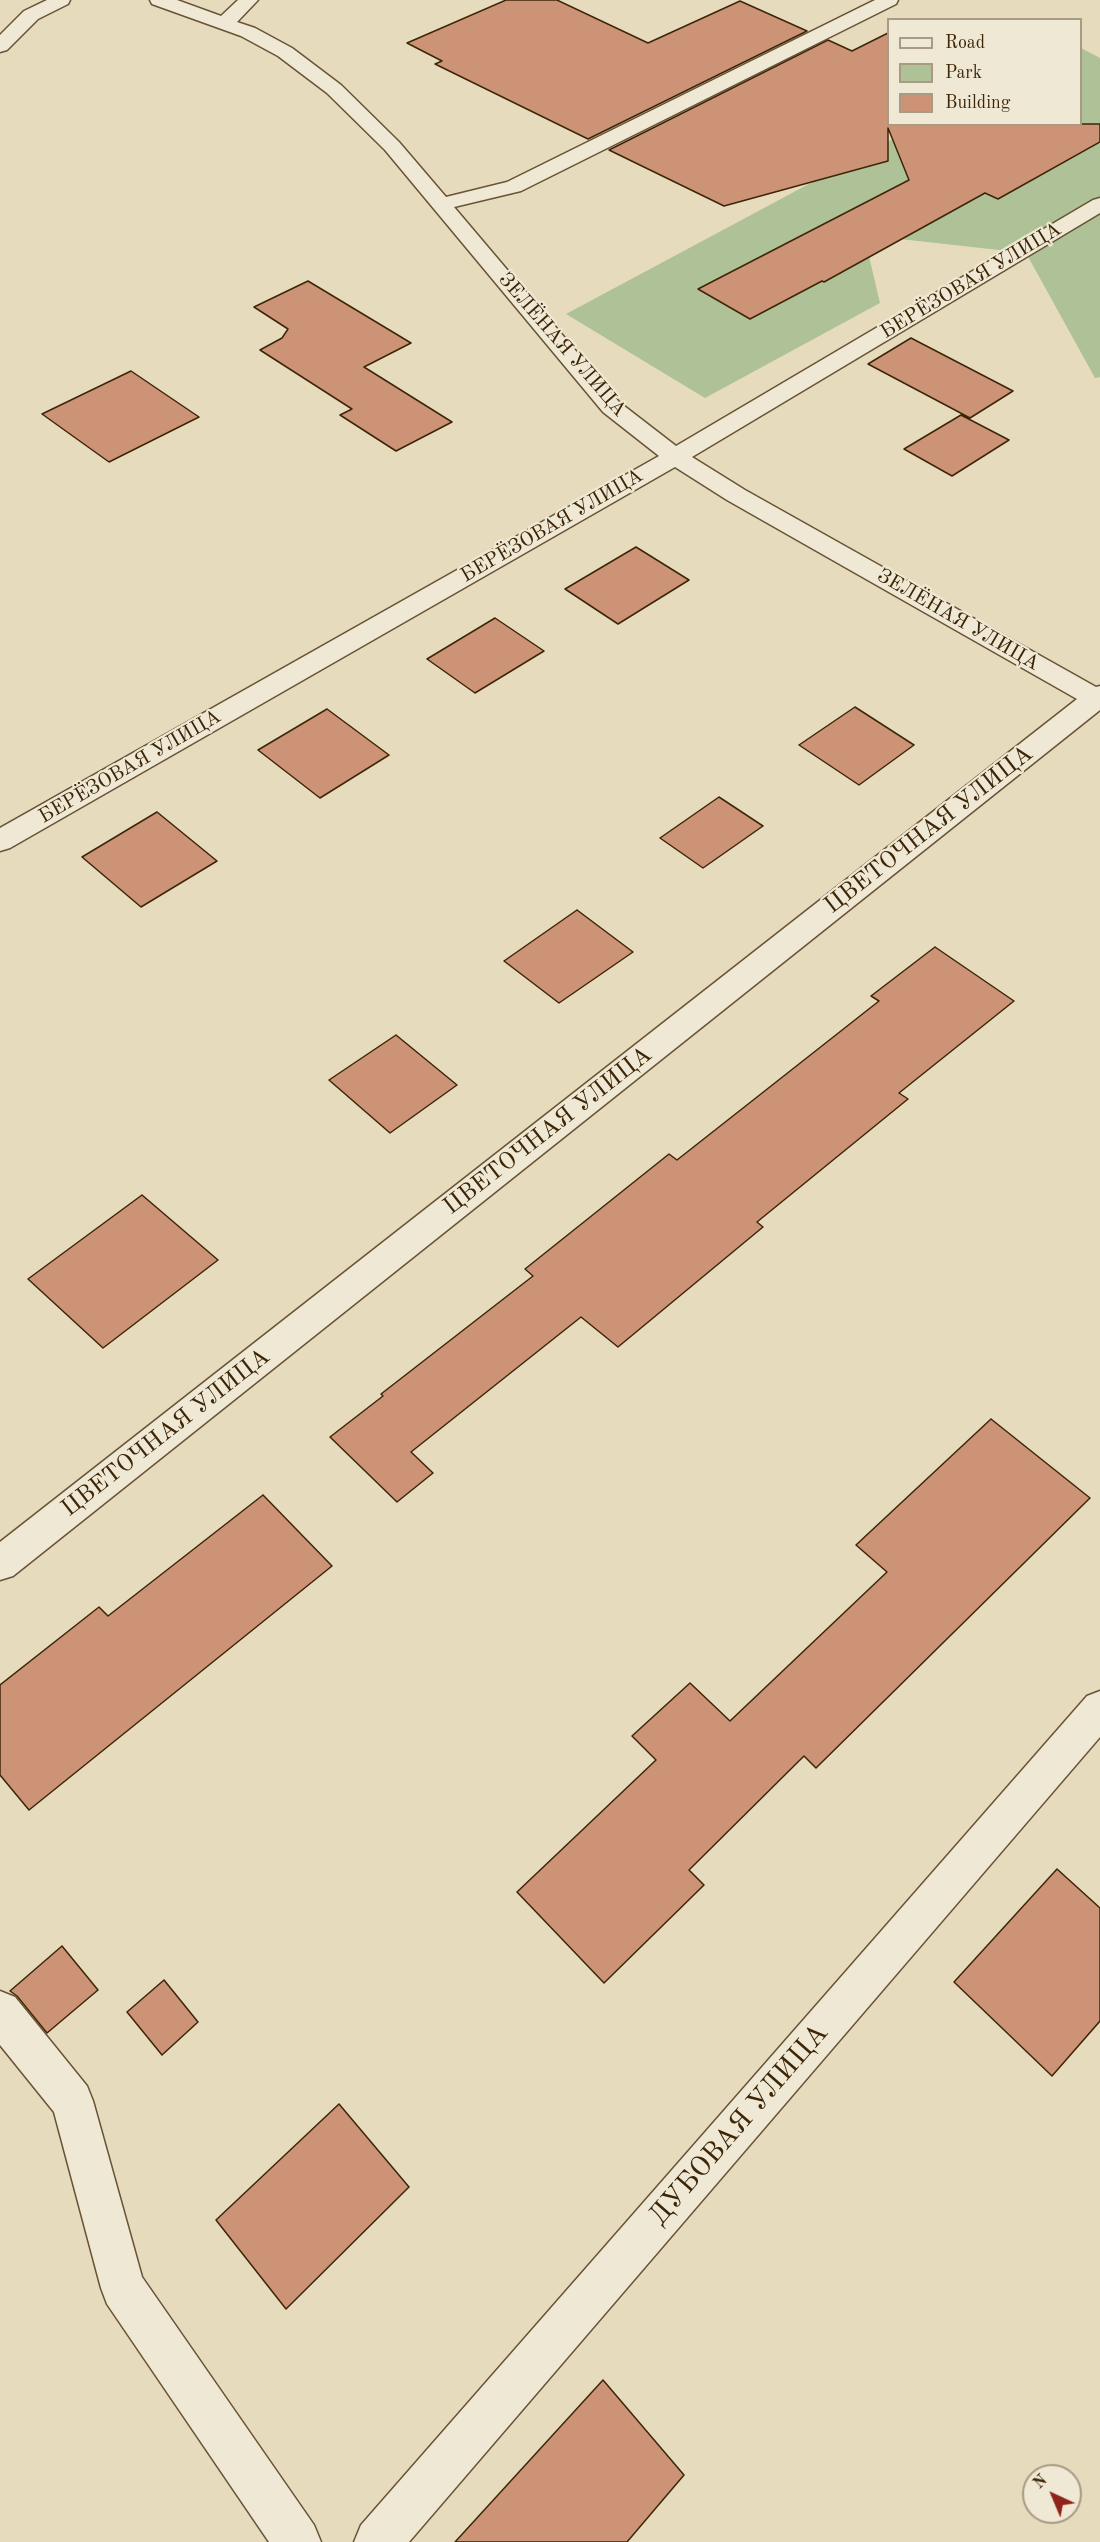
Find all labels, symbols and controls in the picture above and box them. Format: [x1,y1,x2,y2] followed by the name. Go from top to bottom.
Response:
[887,18,1082,126] legend
[945,34,985,52] text: Road
[945,64,982,82] text: Park
[945,94,1010,112] text: Building
[876,218,1066,344] street label: БЕРЁЗОВАЯ УЛИЦА
[493,268,631,422] street label: ЗЕЛЁНАЯ УЛИЦА
[457,464,647,588] street label: БЕРЁЗОВАЯ УЛИЦА
[873,564,1043,676] street label: ЗЕЛЁНАЯ УЛИЦА
[35,705,225,829] street label: БЕРЁЗОВАЯ УЛИЦА
[819,740,1039,920] street label: ЦВЕТОЧНАЯ УЛИЦА
[438,1041,658,1221] street label: ЦВЕТОЧНАЯ УЛИЦА
[56,1343,276,1523] street label: ЦВЕТОЧНАЯ УЛИЦА
[642,2017,836,2233] street label: ДУБОВАЯ УЛИЦА
[1022,2464,1082,2524] north arrow
[1031,2472,1051,2493] text: N

